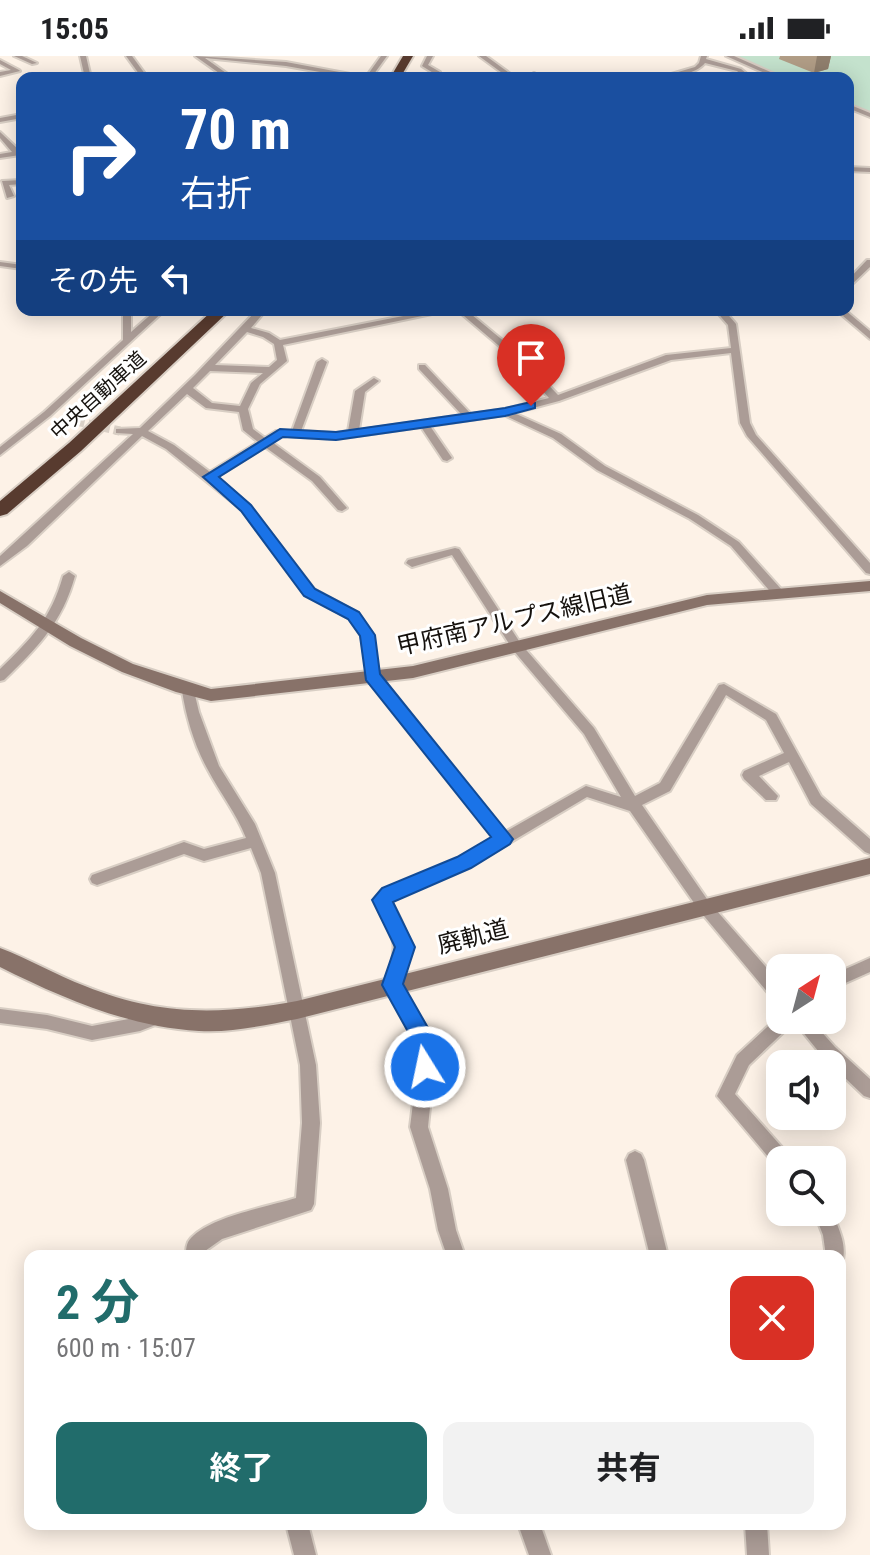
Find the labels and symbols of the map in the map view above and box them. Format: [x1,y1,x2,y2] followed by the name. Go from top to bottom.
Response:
[497,324,565,406] pin
[45,346,151,444] street label: 中央自動車道
[394,579,634,661] street label: 甲府南アルプス線旧道
[435,915,511,959] street label: 廃軌道
[766,954,846,1034] north arrow
[383,1025,467,1109] position arrow

